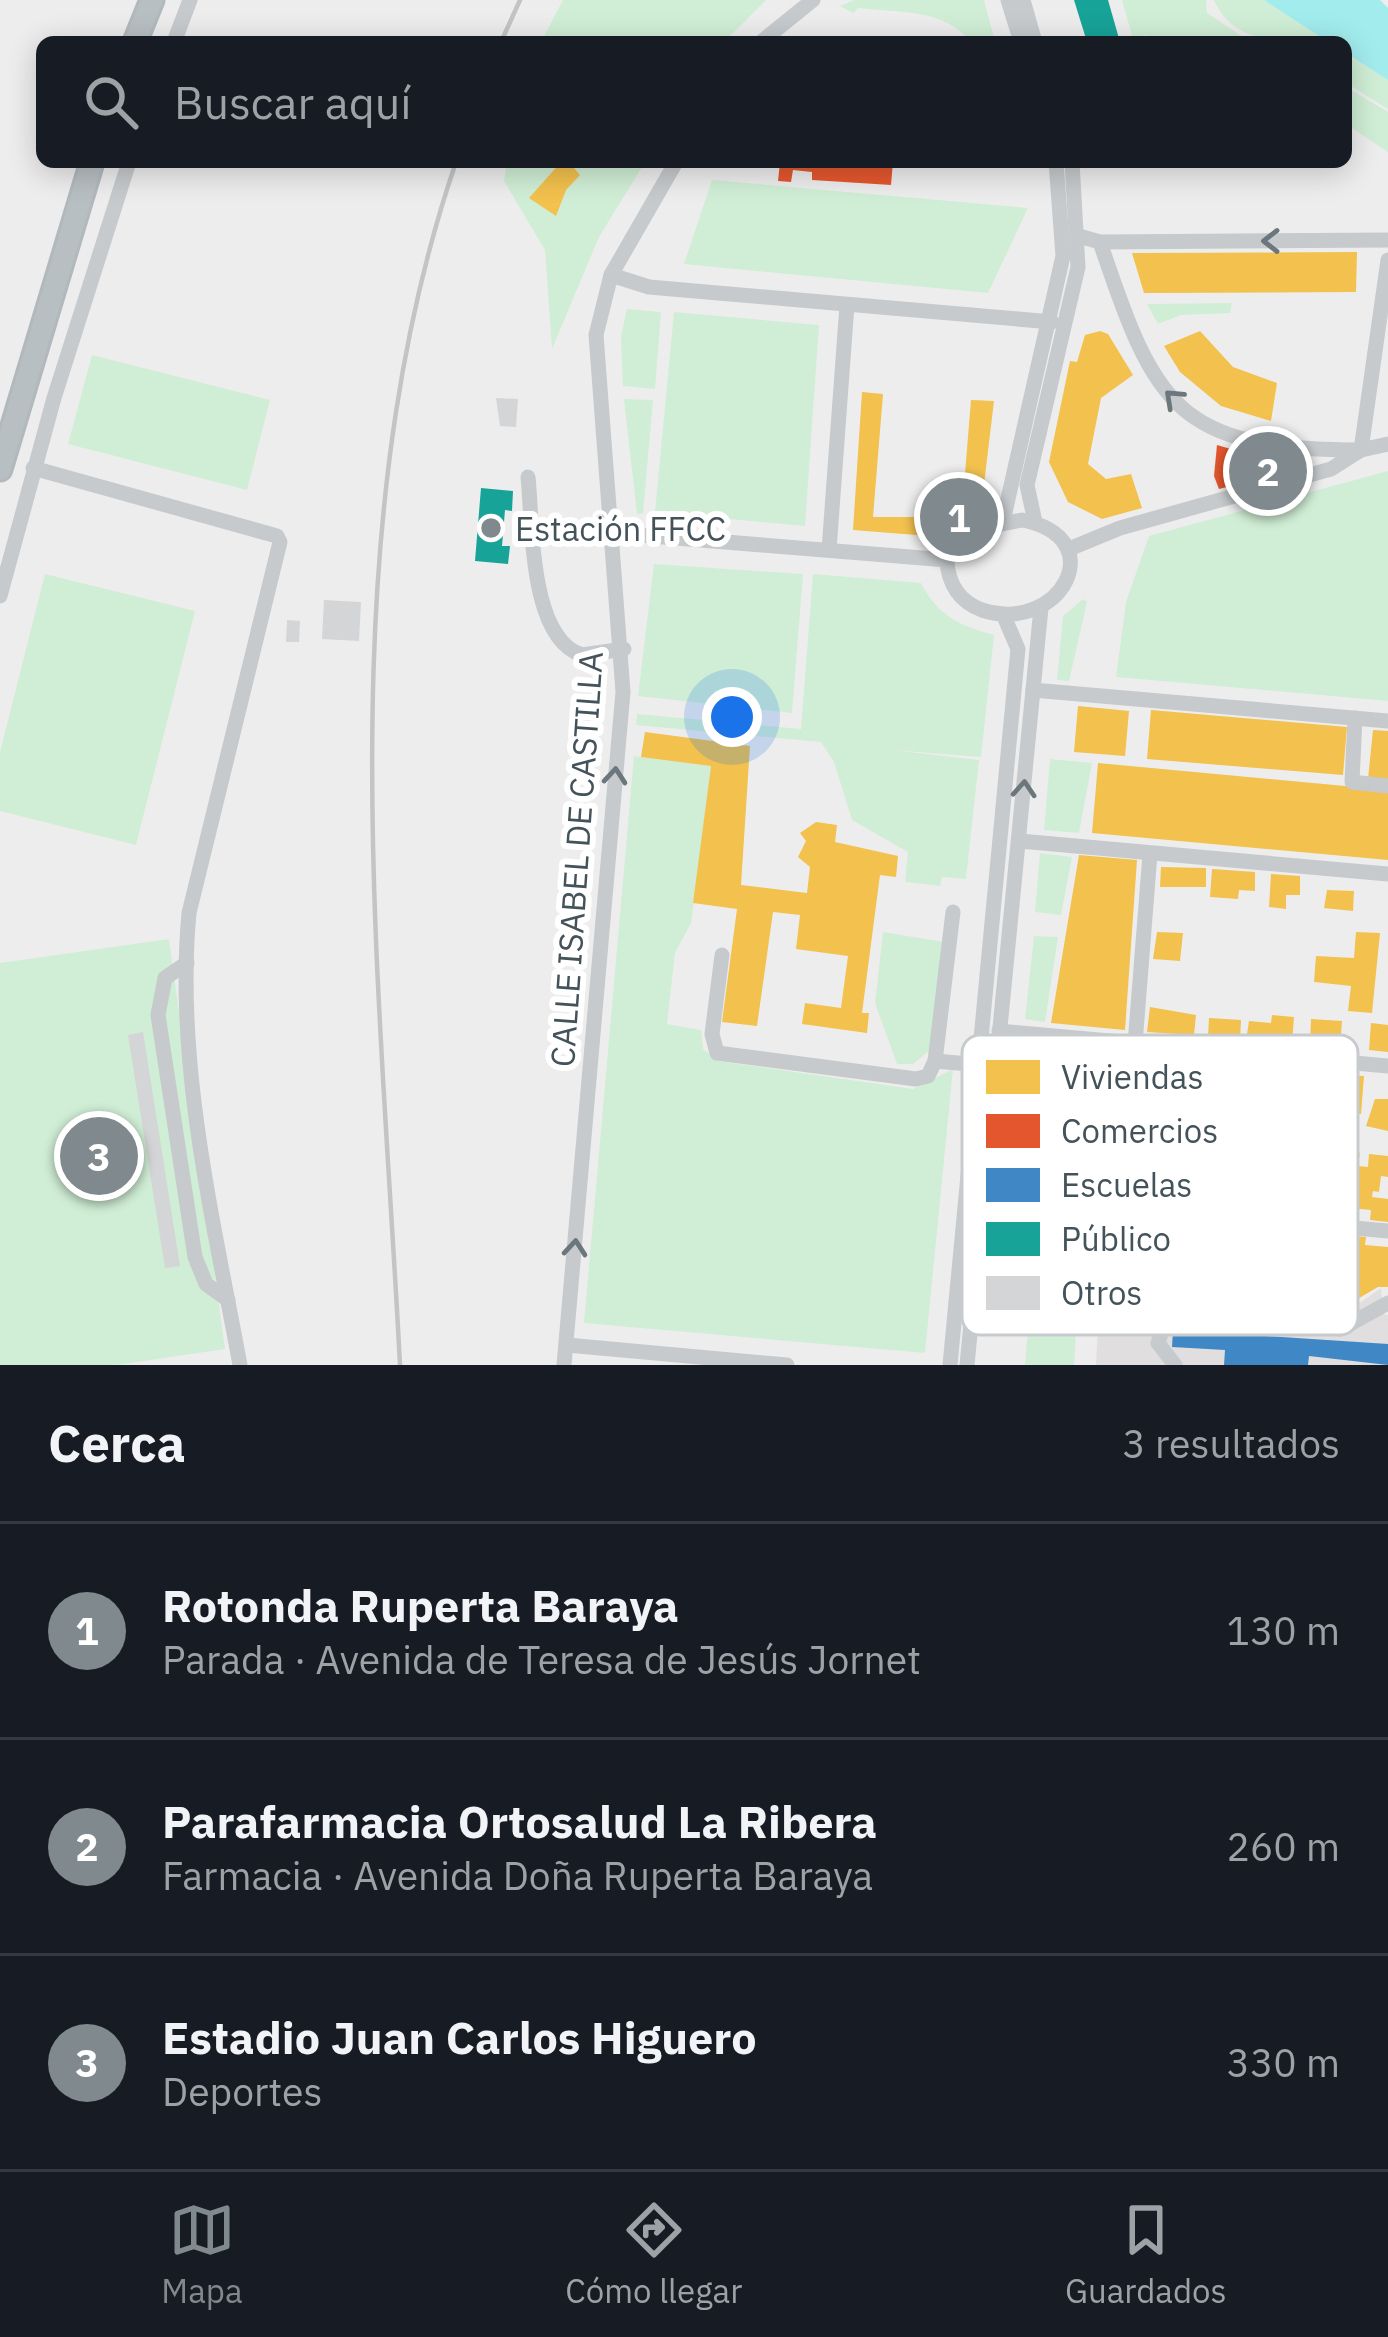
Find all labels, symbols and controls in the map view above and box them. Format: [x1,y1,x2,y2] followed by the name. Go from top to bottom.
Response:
[36,36,1352,168] search box
[78,69,144,135] icon: search
[174,73,412,131] text: Buscar aquí
[1261,228,1279,254] one-way arrow
[1165,391,1186,412] one-way arrow
[1229,426,1307,516] pin: 2
[920,472,998,562] pin: 1
[515,507,726,550] place label: Estación FFCC
[478,515,504,541] marker: Estación FFCC
[540,650,612,1068] street label: CALLE ISABEL DE CASTILLA
[702,687,762,747] your location
[602,766,627,785] one-way arrow
[1011,779,1036,798] one-way arrow
[962,1035,1358,1335] legend
[1061,1055,1204,1098] text: Viviendas
[1061,1109,1218,1152] text: Comercios
[60,1111,138,1201] pin: 3
[1061,1163,1192,1206] text: Escuelas
[1061,1217,1171,1260] text: Público
[562,1239,587,1258] one-way arrow
[1061,1271,1142,1314] text: Otros
[48,1410,186,1476] text: Cerca
[1122,1418,1340,1469] text: 3 resultados
[162,1576,679,1634] text: Rotonda Ruperta Baraya
[75,1605,99,1656] text: 1
[1227,1605,1340,1656] text: 130 m
[162,1634,921,1685] text: Parada · Avenida de Teresa de Jesús Jornet
[162,1792,877,1850] text: Parafarmacia Ortosalud La Ribera
[75,1821,99,1872] text: 2
[1227,1821,1340,1872] text: 260 m
[162,1850,873,1901] text: Farmacia · Avenida Doña Ruperta Baraya
[162,2008,757,2066] text: Estadio Juan Carlos Higuero
[75,2037,99,2088] text: 3
[1227,2037,1340,2088] text: 330 m
[162,2066,322,2117] text: Deportes
[161,2197,243,2312] tab: Mapa
[565,2197,742,2312] tab: Cómo llegar
[1065,2197,1227,2312] tab: Guardados

